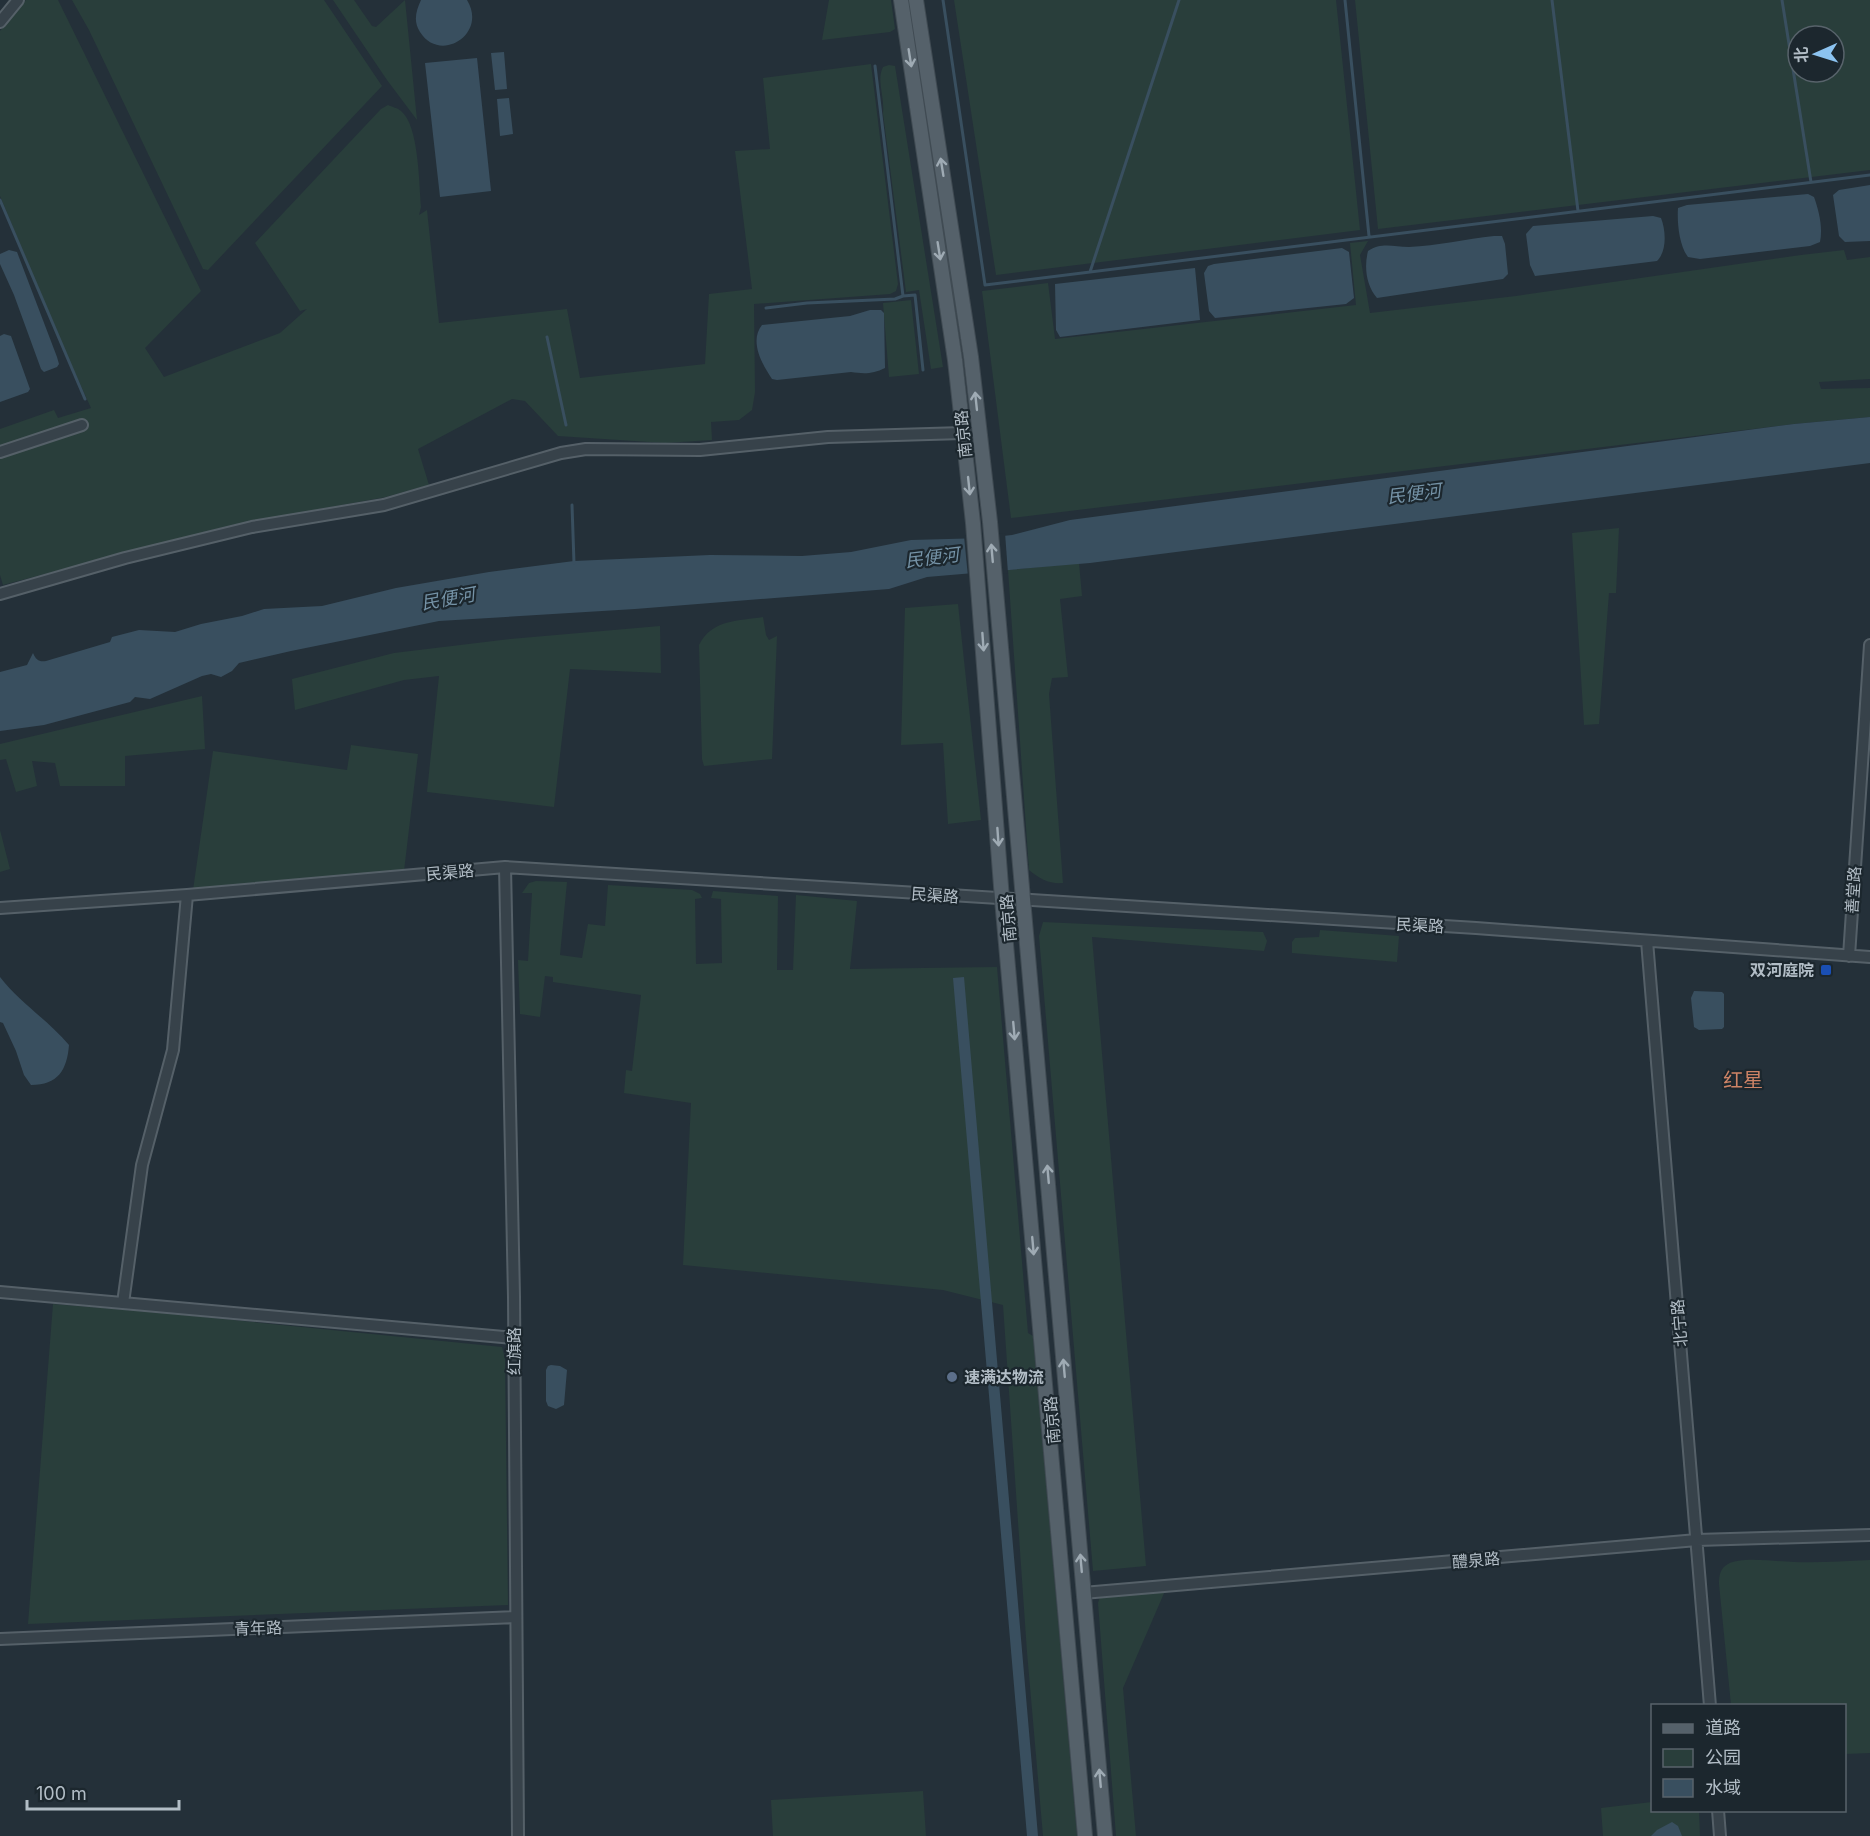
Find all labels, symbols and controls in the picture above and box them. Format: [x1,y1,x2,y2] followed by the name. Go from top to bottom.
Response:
[1786,24,1846,84] north arrow
[1791,46,1811,63] text: 北
[904,47,915,67] one-way arrow
[937,157,948,177] one-way arrow
[934,240,945,260] one-way arrow
[971,392,982,411] one-way arrow
[951,409,975,459] street label: 南京路
[964,475,975,495] one-way arrow
[1386,479,1445,507] water label: 民便河
[904,543,963,571] water label: 民便河
[986,543,997,563] one-way arrow
[420,583,479,614] water label: 民便河
[978,632,989,652] one-way arrow
[992,826,1003,846] one-way arrow
[425,860,475,884] street label: 民渠路
[1841,865,1865,915] street label: 善堂路
[910,883,960,907] street label: 民渠路
[996,893,1020,943] street label: 南京路
[1396,914,1444,936] street label: 民渠路
[1750,960,1814,980] place label: 双河庭院
[1819,963,1833,977] marker: 双河庭院
[1009,1021,1020,1040] one-way arrow
[1723,1068,1763,1092] district label: 红星
[1042,1165,1053,1184] one-way arrow
[1028,1236,1039,1256] one-way arrow
[1667,1298,1691,1348] street label: 北宁路
[504,1327,524,1375] street label: 红旗路
[1059,1359,1070,1379] one-way arrow
[964,1367,1044,1387] place label: 速满达物流
[945,1370,959,1384] marker: 速满达物流
[1040,1395,1064,1445] street label: 南京路
[1451,1548,1501,1572] street label: 醴泉路
[1075,1553,1086,1573] one-way arrow
[234,1617,282,1639] street label: 青年路
[1651,1704,1846,1812] legend
[1705,1717,1741,1738] text: 道路
[1705,1747,1741,1768] text: 公园
[1094,1768,1105,1788] one-way arrow
[27,1773,178,1811] scale bar
[1705,1777,1741,1798] text: 水域
[36,1783,87,1804] text: 100 m

